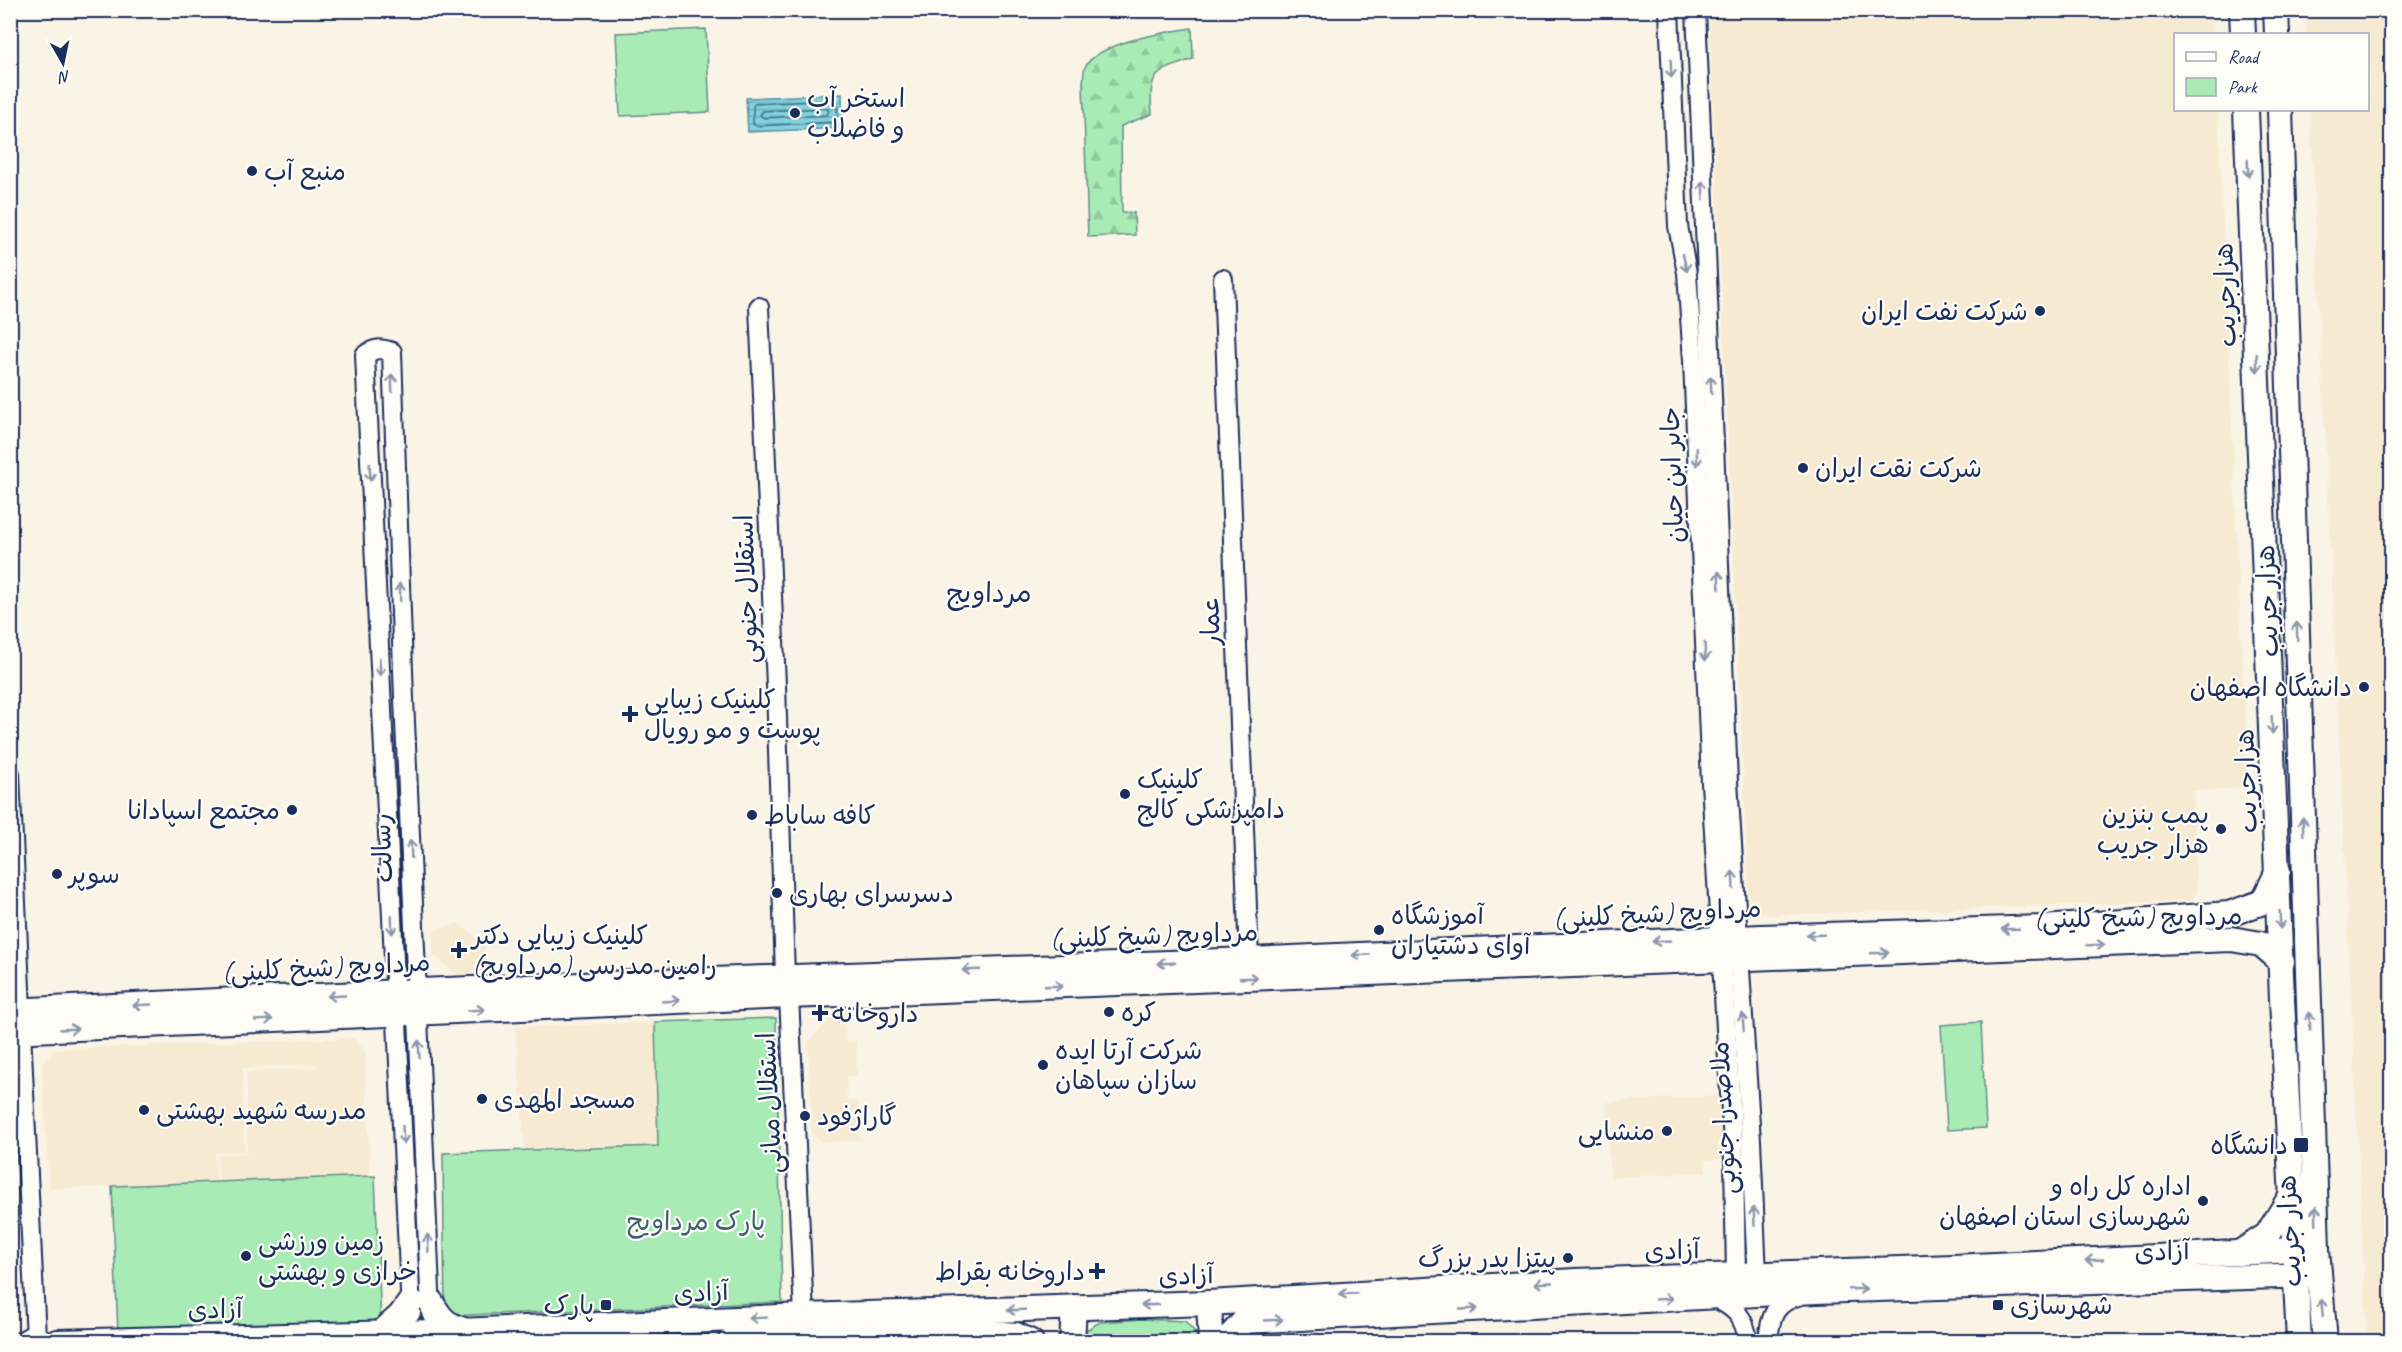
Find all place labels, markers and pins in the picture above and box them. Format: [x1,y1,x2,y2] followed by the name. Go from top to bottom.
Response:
[807,82,905,145] place label: استخر آب و فاضلاب
[788,106,802,120] marker: استخر آب و فاضلاب
[264,155,346,190] place label: منبع آب
[245,164,259,178] marker: منبع آب
[1861,295,2028,328] place label: شرکت نفت ایران
[2033,304,2047,318] marker: شرکت نفت ایران
[1815,452,1982,485] place label: شرکت نقت ایران
[1796,461,1810,475] marker: شرکت نقت ایران
[2190,671,2352,704] place label: دانشگاه اصفهان
[2357,680,2371,694] marker: دانشگاه اصفهان
[644,683,821,746] place label: کلینیک زیبایی پوست و مو رویال
[621,705,639,723] marker: کلینیک زیبایی پوست و مو رویال
[1137,763,1285,827] place label: کلینیک دامپزشکی کالج
[1118,787,1132,801] marker: کلینیک دامپزشکی کالج
[127,794,280,829] place label: مجتمع اسپادانا
[2097,798,2209,861] place label: پمپ بنزین هزار جریب
[764,799,876,832] place label: کافه ساباط
[285,803,299,817] marker: مجتمع اسپادانا
[745,808,759,822] marker: کافه ساباط
[2214,822,2228,836] marker: پمپ بنزین هزار جریب
[67,858,120,891] place label: سوپر
[50,867,64,881] marker: سوپر
[789,877,954,910] place label: دسرسرای بهاری
[770,886,784,900] marker: دسرسرای بهاری
[1391,899,1532,962] place label: آموزشگاه آوای دشتیاران
[470,919,717,983] place label: کلینیک زیبایی دکتر رامین مدرسی (مرداویج)
[1372,923,1386,937] marker: آموزشگاه آوای دشتیاران
[450,941,468,959] marker: کلینیک زیبایی دکتر رامین مدرسی (مرداویج)
[1121,996,1156,1029] place label: کره
[832,997,919,1030] place label: داروخانه
[1102,1005,1116,1019] marker: کره
[813,1006,827,1020] marker: داروخانه
[1055,1034,1202,1097] place label: شرکت آرتا ایده سازان سپاهان
[1036,1058,1050,1072] marker: شرکت آرتا ایده سازان سپاهان
[494,1083,636,1116] place label: مسجد المهدی
[475,1092,489,1106] marker: مسجد المهدی
[156,1094,366,1127] place label: مدرسه شهید بهشتی
[817,1100,897,1133] place label: گاراژفود
[137,1103,151,1117] marker: مدرسه شهید بهشتی
[798,1109,812,1123] marker: گاراژفود
[1578,1115,1655,1148] place label: منشایی
[1660,1124,1674,1138] marker: منشایی
[2210,1129,2288,1162] place label: دانشگاه
[2292,1136,2310,1154] marker: دانشگاه
[1939,1170,2191,1233] place label: اداره کل راه و شهرسازی استان اصفهان
[2196,1194,2210,1208] marker: اداره کل راه و شهرسازی استان اصفهان
[258,1225,417,1288] place label: زمین ورزشی خرازی و بهشتی
[1418,1242,1556,1275] place label: پیتزا پدر بزرگ
[239,1249,253,1263] marker: زمین ورزشی خرازی و بهشتی
[1561,1251,1575,1265] marker: پیتزا پدر بزرگ
[935,1255,1085,1288] place label: داروخانه بقراط
[1090,1264,1104,1278] marker: داروخانه بقراط
[544,1289,594,1322] place label: پارک
[2010,1289,2113,1322] place label: شهرسازی
[599,1298,613,1312] marker: پارک
[1991,1298,2005,1312] marker: شهرسازی

